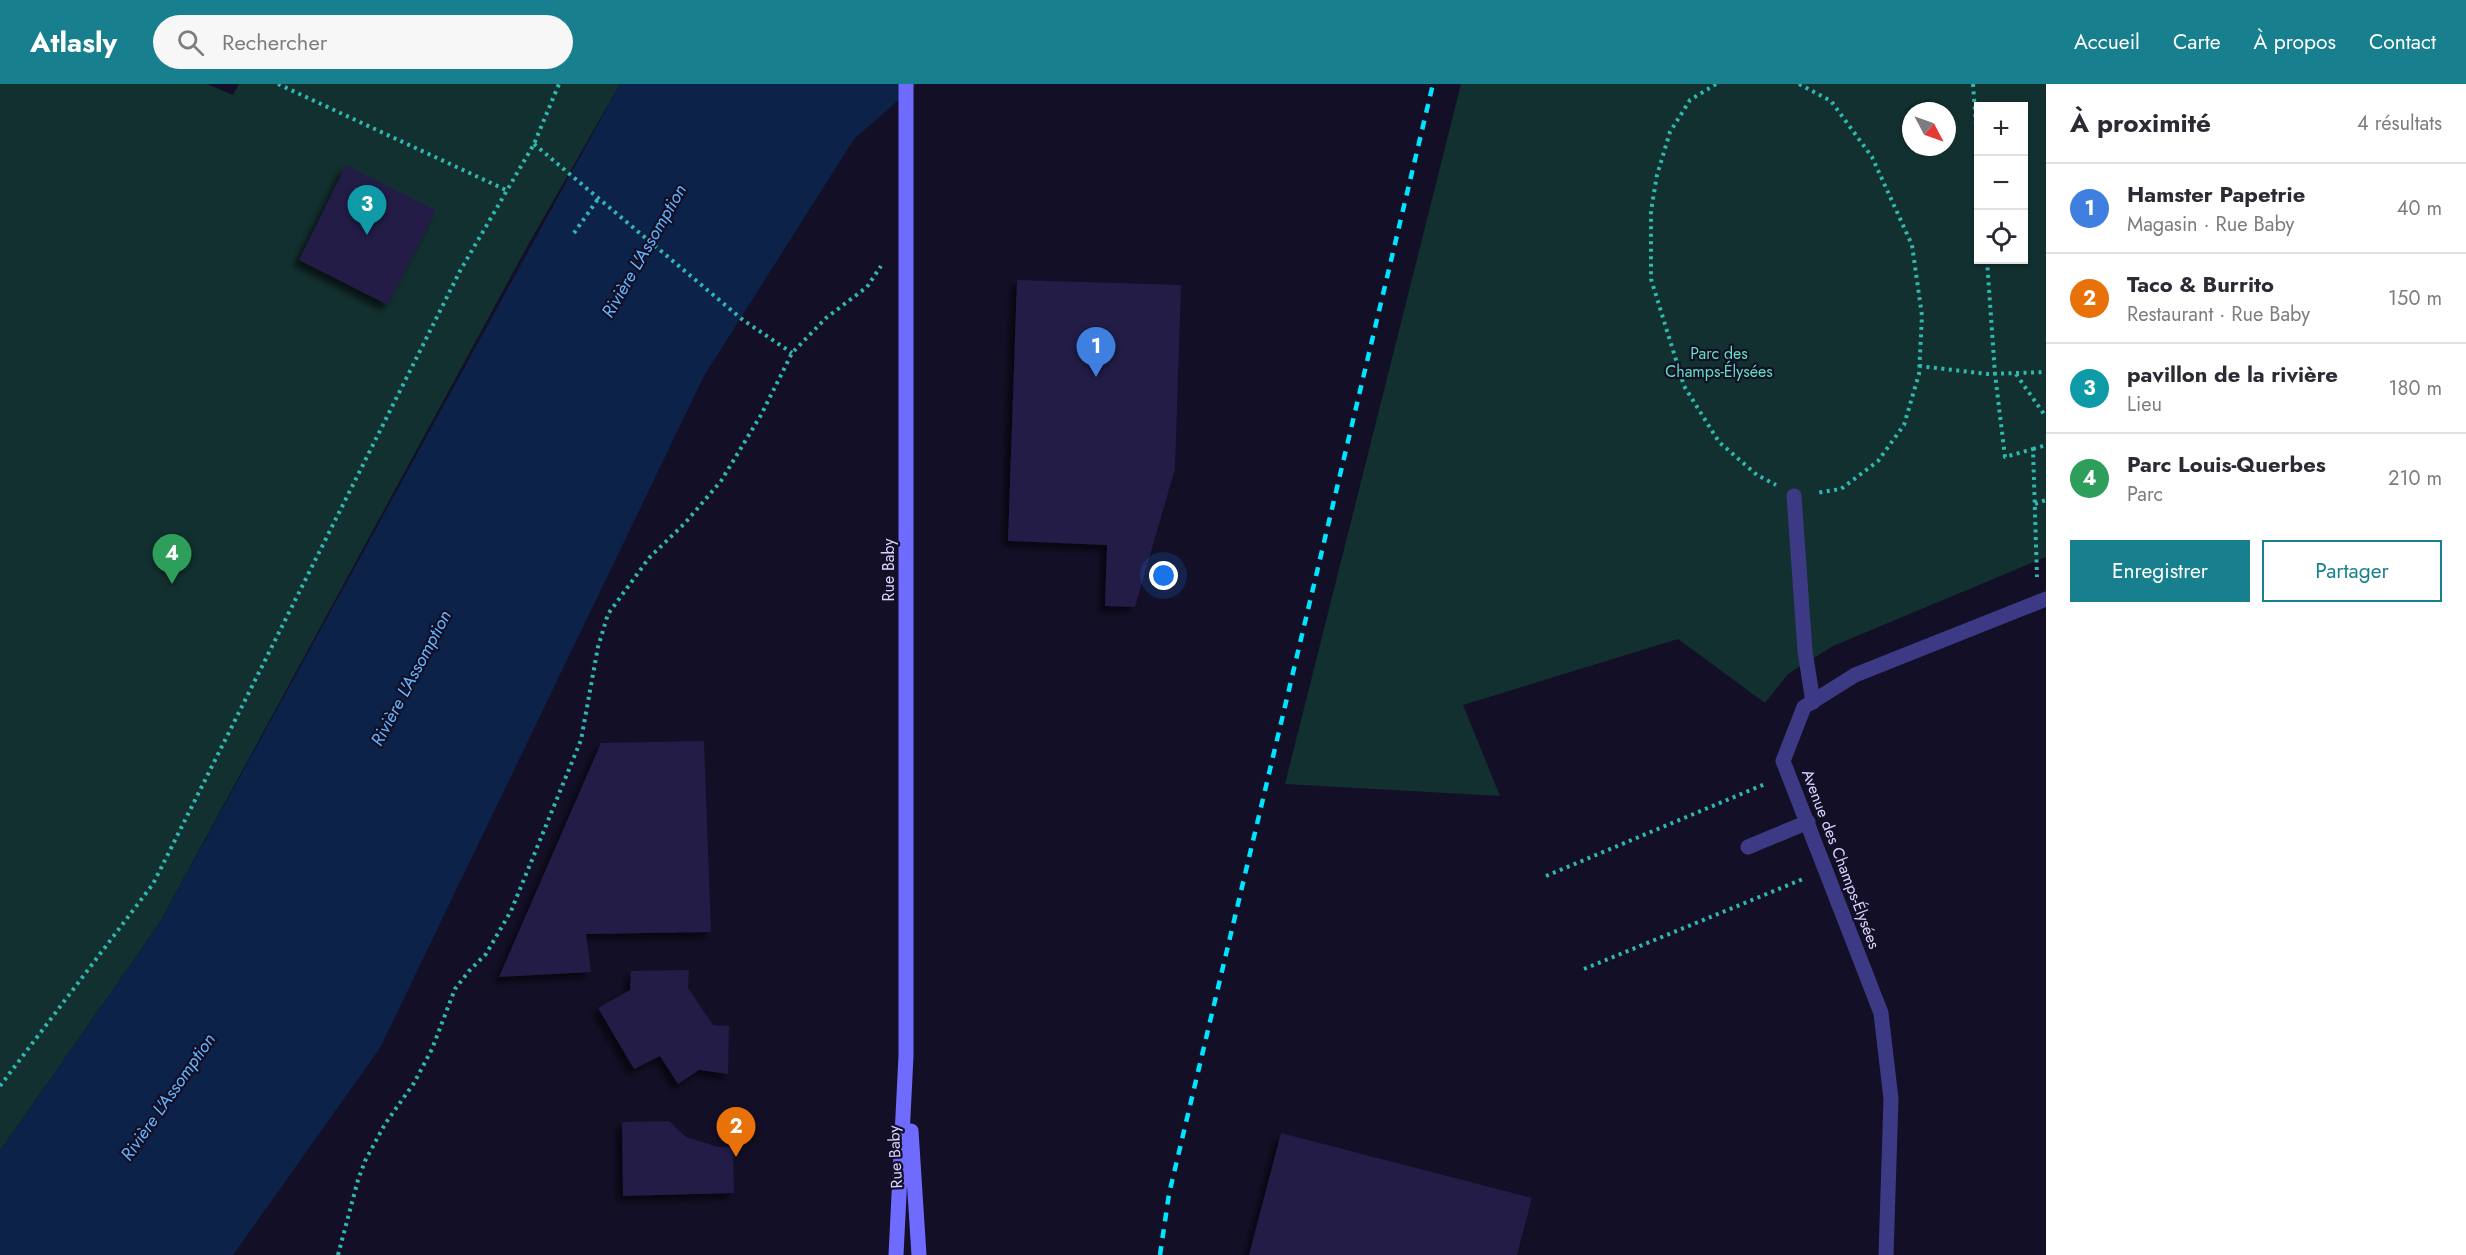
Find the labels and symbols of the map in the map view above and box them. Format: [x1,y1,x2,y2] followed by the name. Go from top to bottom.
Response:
[1902,102,1956,156] north arrow
[595,179,693,323] water label: Rivière L'Assomption
[348,186,386,235] pin: 3
[1076,328,1116,377] pin: 1
[1665,342,1773,383] park label: Parc des Champs-Élysées
[152,534,192,584] pin: 4
[877,538,900,601] street label: Rue Baby
[1149,561,1178,590] your location
[364,606,458,750] water label: Rivière L'Assomption
[1796,766,1886,952] street label: Avenue des Champs-Élysées
[114,1028,222,1166] water label: Rivière L'Assomption
[716,1108,756,1157] pin: 2
[882,1124,908,1189] street label: Rue Baby

